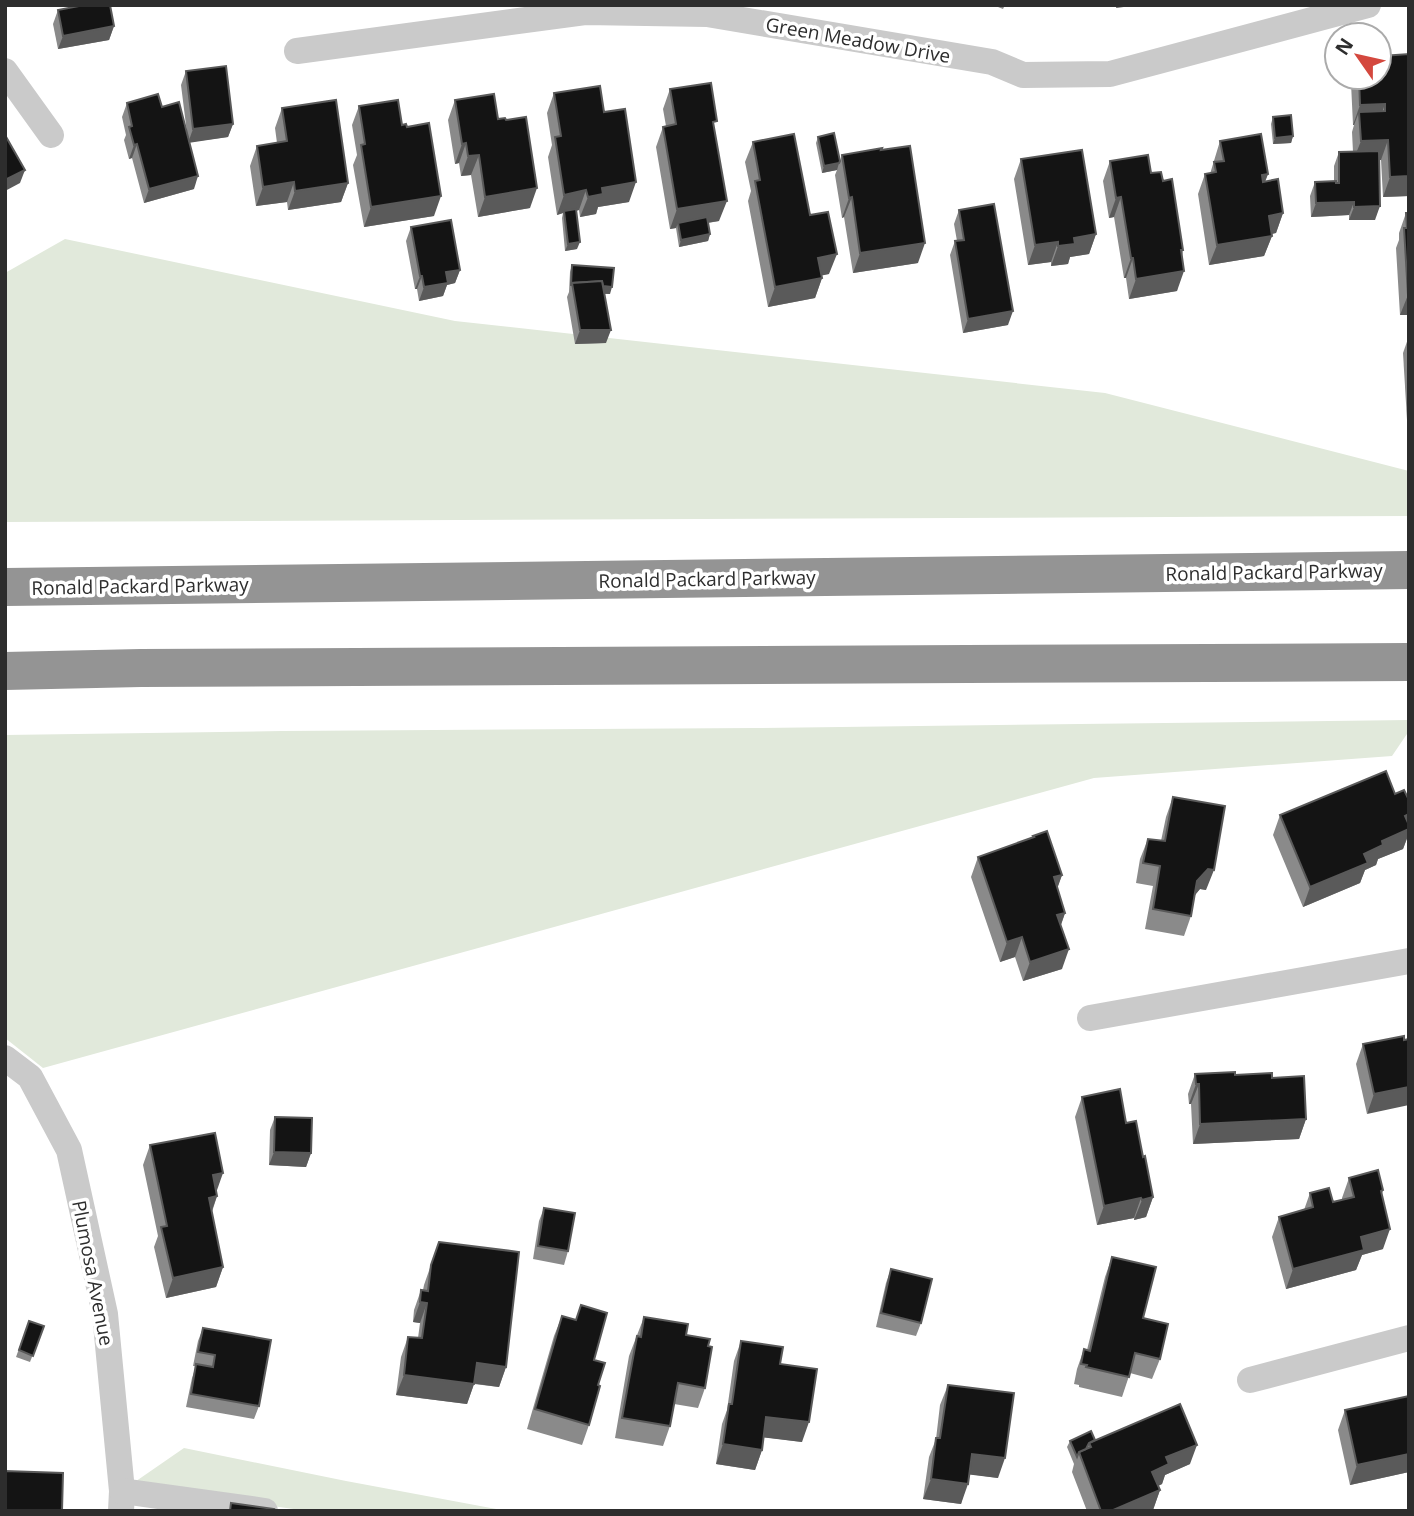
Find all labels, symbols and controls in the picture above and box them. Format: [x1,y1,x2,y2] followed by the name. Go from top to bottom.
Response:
[764,11,952,69] street label: Green Meadow Drive
[1323,21,1393,91] north arrow
[1329,33,1359,60] text: N
[1165,557,1383,587] street label: Ronald Packard Parkway
[598,564,816,594] street label: Ronald Packard Parkway
[31,571,249,601] street label: Ronald Packard Parkway
[66,1198,120,1348] street label: Plumosa Avenue

